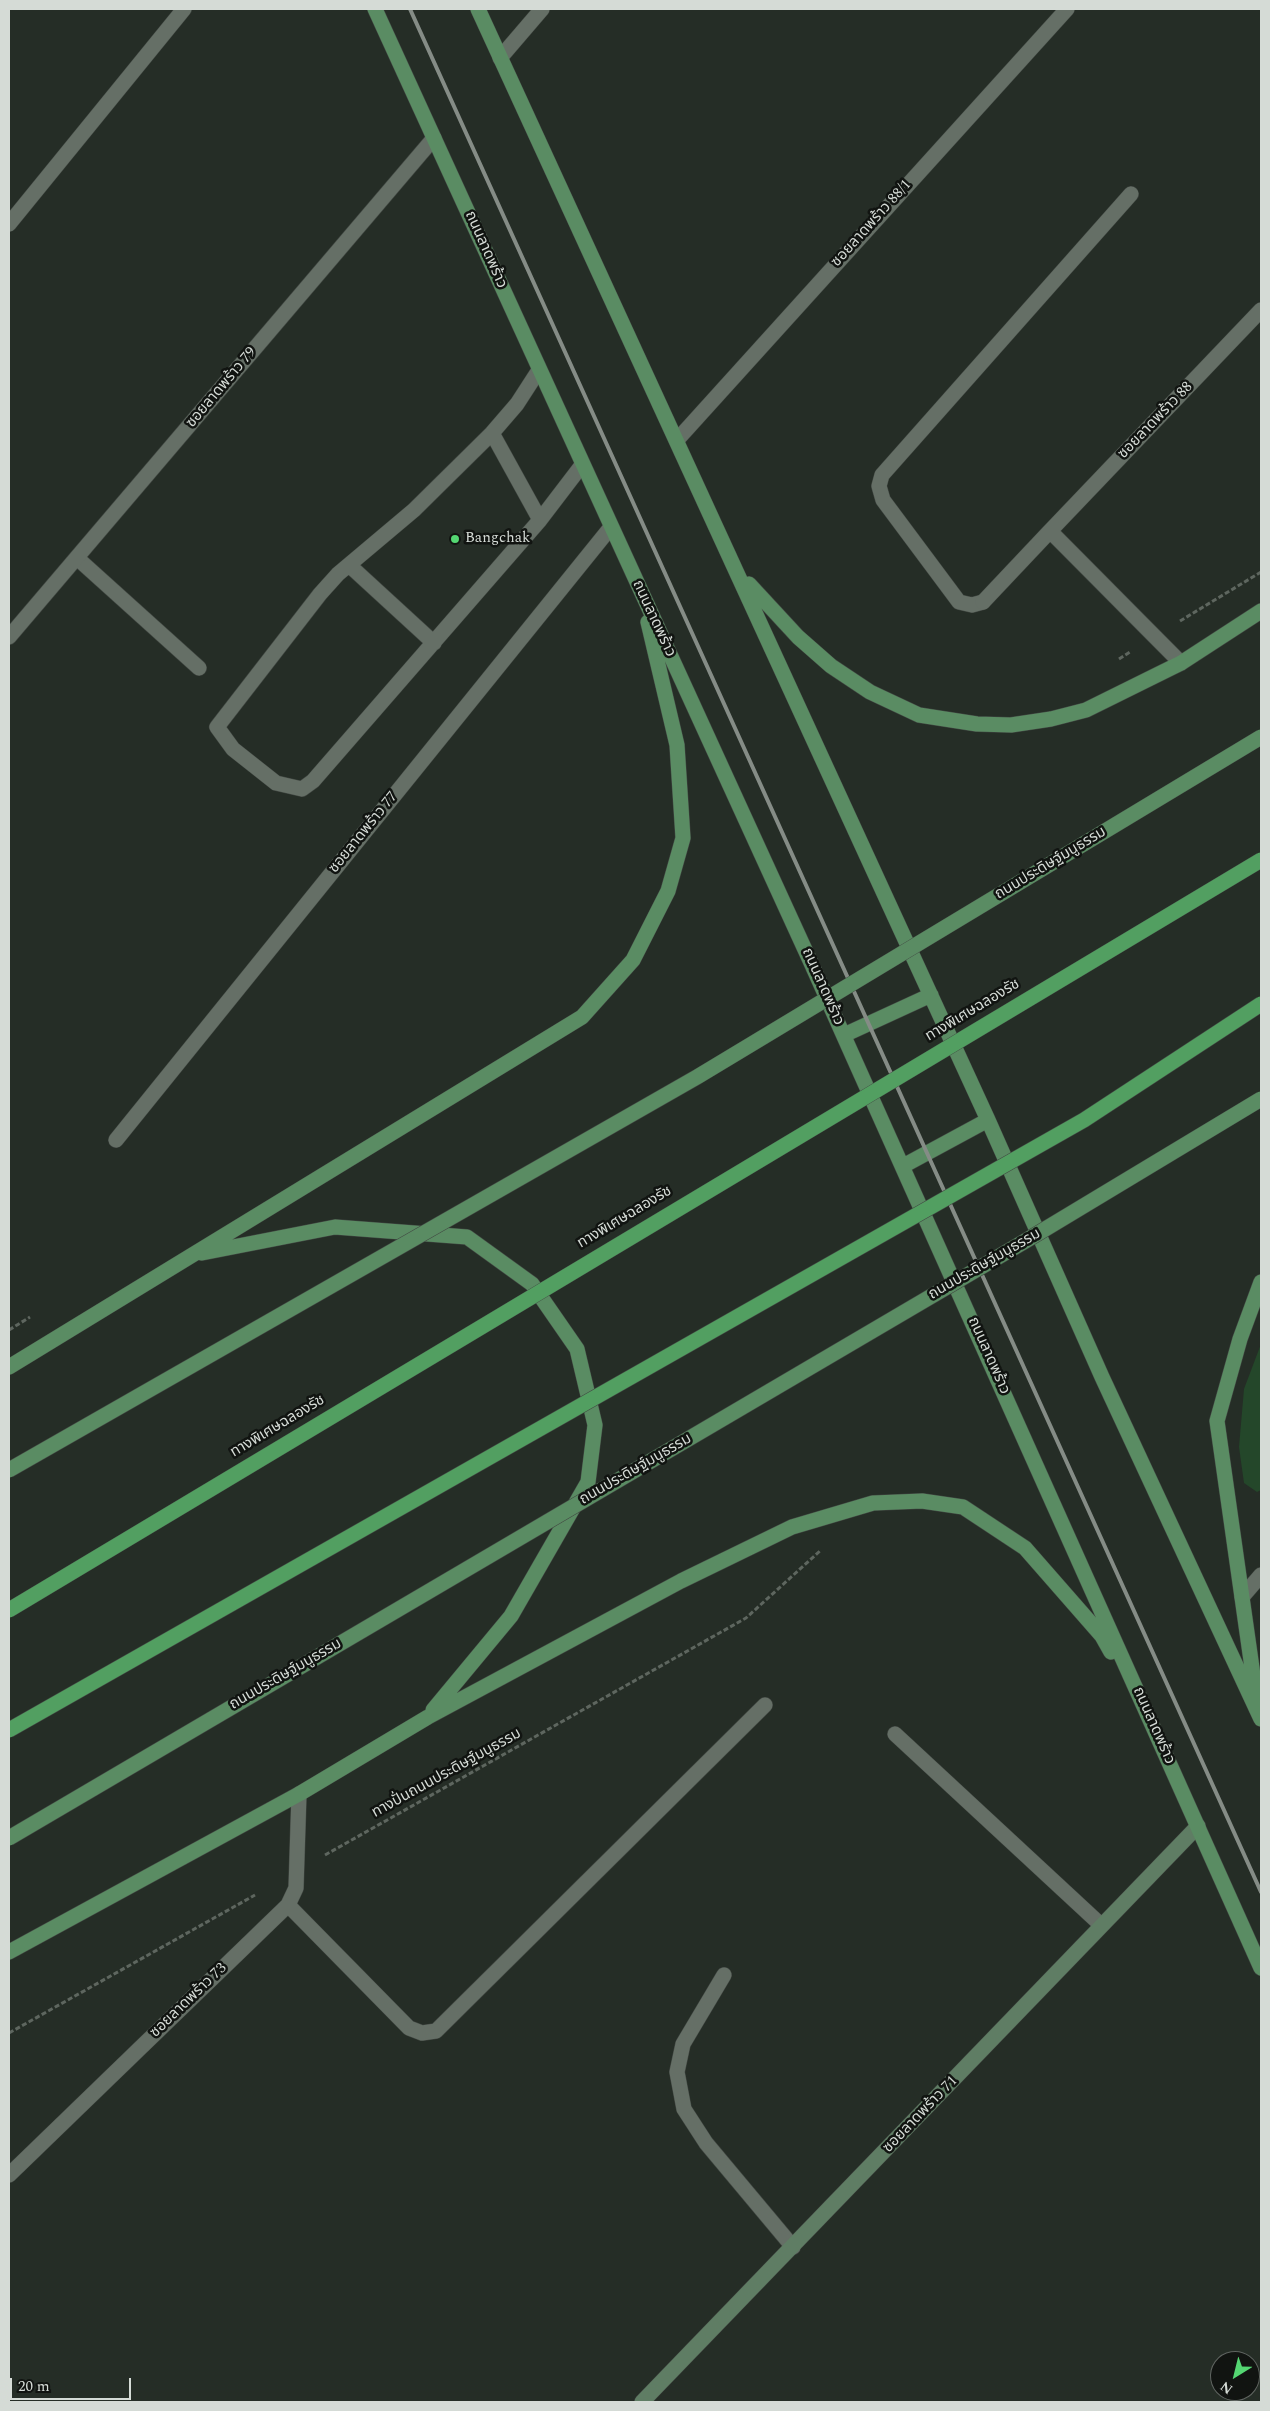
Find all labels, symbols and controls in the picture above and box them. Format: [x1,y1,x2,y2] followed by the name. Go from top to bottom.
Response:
[828,177,916,271] street label: ซอยลาดพร้าว 88/1
[460,209,510,291] street label: ถนนลาดพร้าว
[183,344,261,432] street label: ซอยลาดพร้าว 79
[1115,379,1197,463] street label: ซอยลาดพร้าว 88
[465,530,530,548] place label: Bangchak
[449,533,461,545] marker: Bangchak
[627,578,679,660] street label: ถนนลาดพร้าว
[326,789,402,877] street label: ซอยลาดพร้าว 77
[992,824,1110,904] street label: ถนนประดิษฐ์มนูธรรม
[797,946,847,1028] street label: ถนนลาดพร้าว
[923,976,1023,1046] street label: ทางพิเศษฉลองรัช
[575,1183,675,1253] street label: ทางพิเศษฉลองรัช
[926,1226,1044,1304] street label: ถนนประดิษฐ์มนูธรรม
[963,1315,1013,1397] street label: ถนนลาดพร้าว
[228,1392,328,1462] street label: ทางพิเศษฉลองรัช
[577,1431,695,1509] street label: ถนนประดิษฐ์มนูธรรม
[227,1636,345,1714] street label: ถนนประดิษฐ์มนูธรรม
[1128,1685,1178,1767] street label: ถนนลาดพร้าว
[369,1725,525,1823] street label: ทางปั่นถนนประดิษฐ์มนูธรรม
[147,1960,231,2042] street label: ซอยลาดพร้าว 73
[880,2073,962,2157] street label: ซอยลาดพร้าว 71
[1210,2351,1260,2401] north arrow
[12,2368,134,2400] scale bar
[18,2375,50,2398] text: 20 m
[1216,2376,1237,2400] text: N

